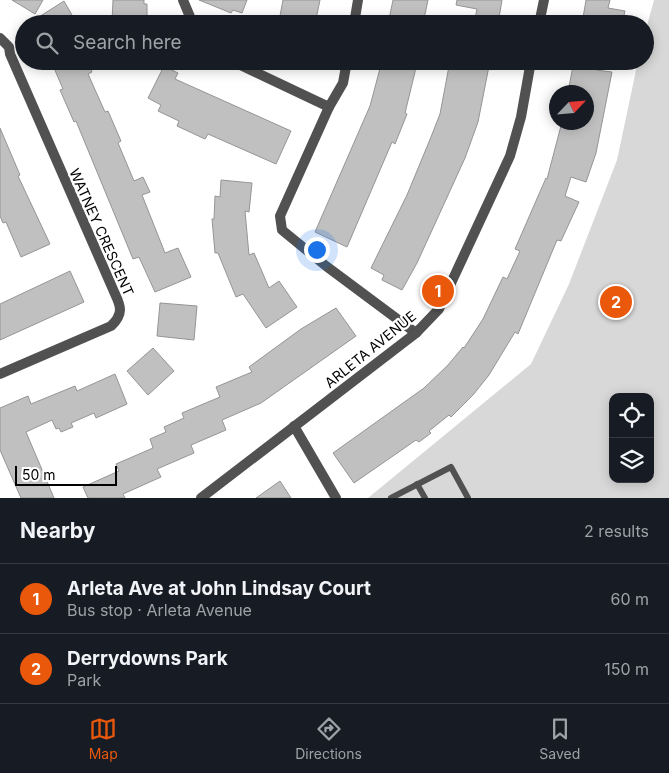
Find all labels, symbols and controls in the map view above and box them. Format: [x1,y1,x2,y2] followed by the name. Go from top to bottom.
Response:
[15,15,654,70] search box
[33,29,61,57] icon: search
[73,31,182,54] text: Search here
[549,85,594,130] north arrow
[66,166,138,298] street label: WATNEY CRESCENT
[304,237,330,263] your location
[422,272,454,310] pin: 1
[600,283,632,321] pin: 2
[321,307,419,391] street label: ARLETA AVENUE
[609,393,654,483] map controls
[609,393,654,438] button: locate
[609,438,654,483] button: layers
[15,463,118,486] scale bar
[22,466,56,483] text: 50 m
[20,518,95,543] text: Nearby
[584,521,649,541] text: 2 results
[67,577,371,600] text: Arleta Ave at John Lindsay Court
[33,589,39,609] text: 1
[610,589,649,609] text: 60 m
[67,600,252,620] text: Bus stop · Arleta Avenue
[67,647,228,670] text: Derrydowns Park
[31,659,41,679] text: 2
[604,659,649,679] text: 150 m
[67,670,101,690] text: Park
[89,715,118,762] tab: Map
[295,715,362,762] tab: Directions
[539,715,580,762] tab: Saved

